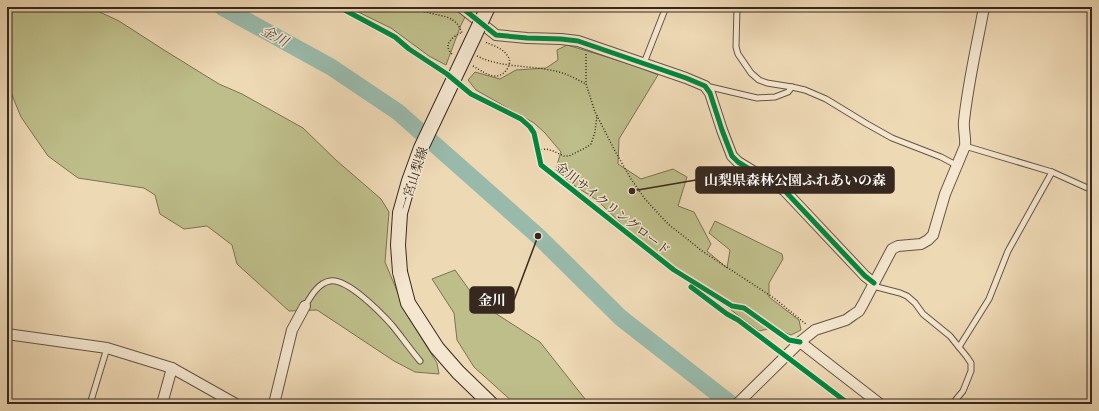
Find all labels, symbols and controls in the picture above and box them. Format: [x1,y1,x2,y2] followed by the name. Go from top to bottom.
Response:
[258,22,293,52] water label: 金川
[396,145,431,211] street label: 一宮山梨線
[552,159,673,258] street label: 金川サイクリングロード
[696,167,894,193] callout: 山梨県森林公園ふれあいの森
[704,172,886,189] text: 山梨県森林公園ふれあいの森
[470,287,514,313] callout: 金川
[478,292,506,309] text: 金川

